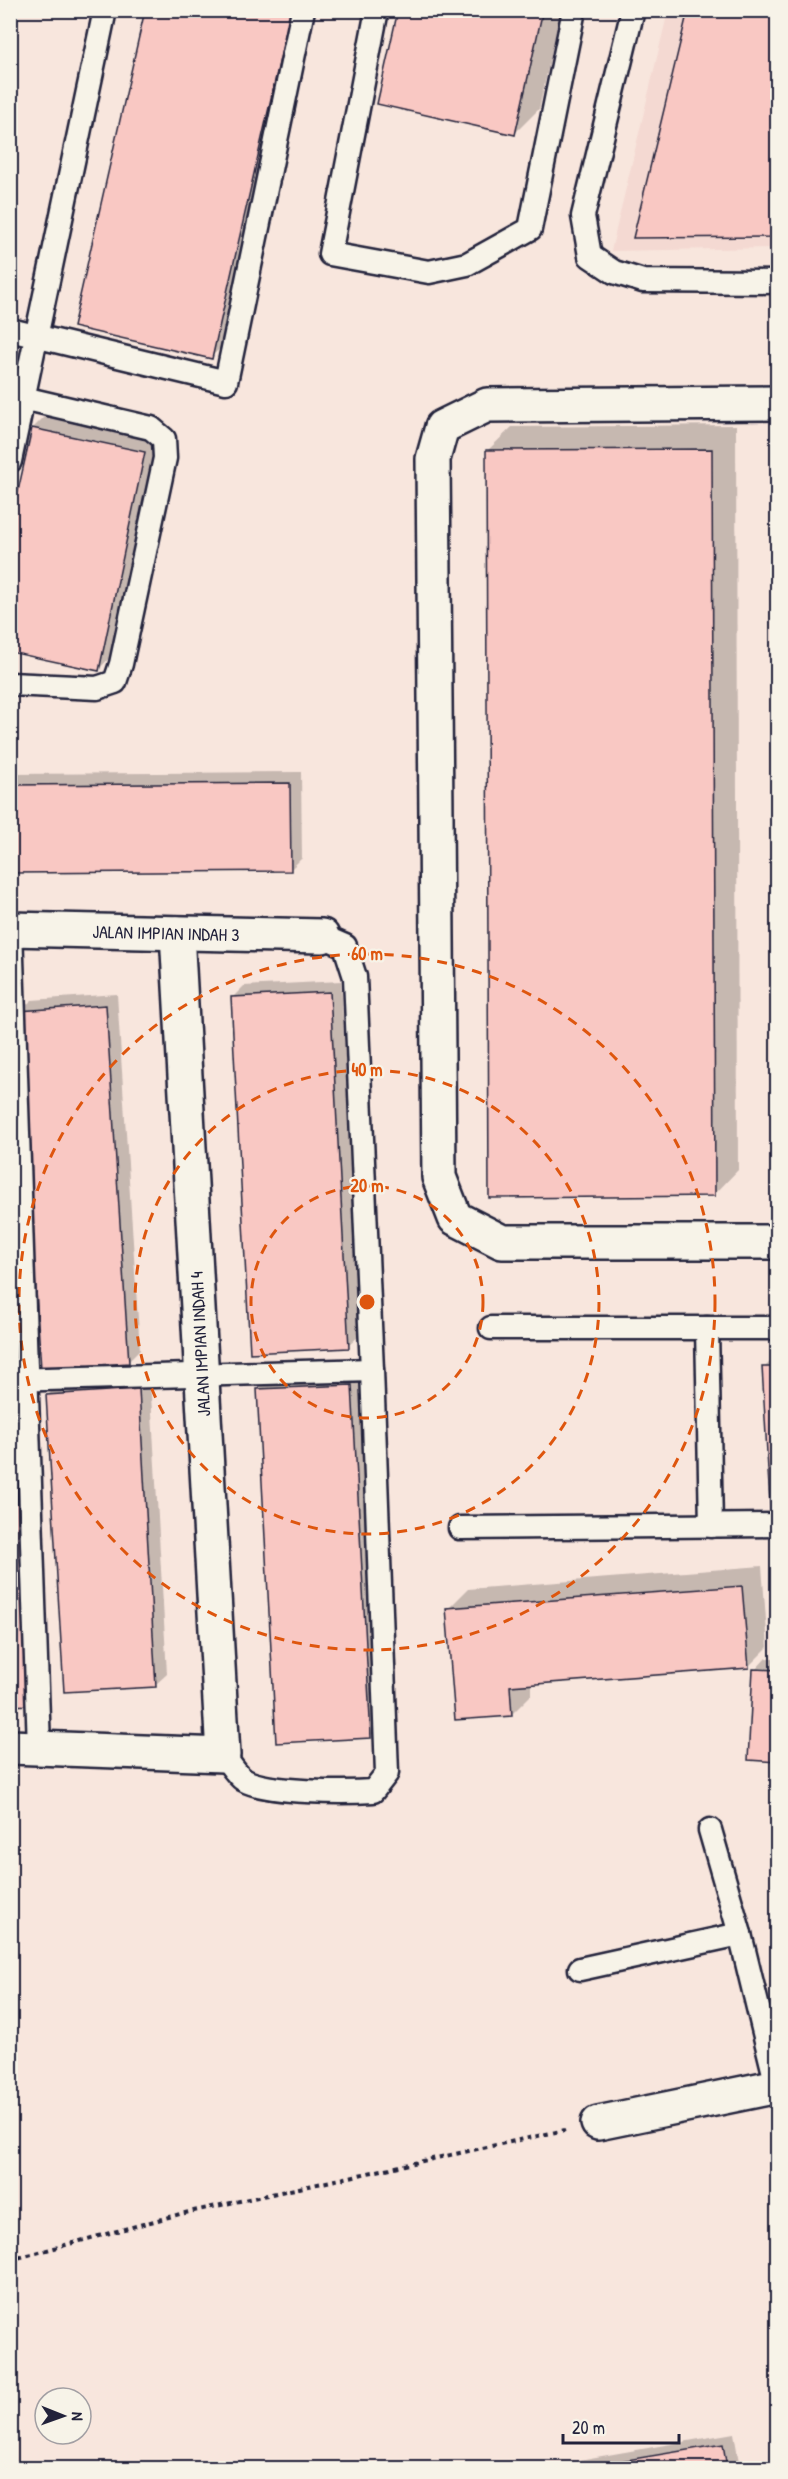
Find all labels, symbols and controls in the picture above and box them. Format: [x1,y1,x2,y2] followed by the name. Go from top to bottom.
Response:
[92,918,240,947] street label: JALAN IMPIAN INDAH 3
[351,941,383,966] text: 60 m
[351,1057,383,1082] text: 40 m
[351,1173,383,1198] text: 20 m
[184,1270,216,1417] street label: JALAN IMPIAN INDAH 4
[357,1292,377,1312] centre of rings
[33,2386,93,2446] north arrow
[563,2407,678,2445] scale bar
[67,2412,89,2421] text: N
[572,2415,605,2440] text: 20 m

